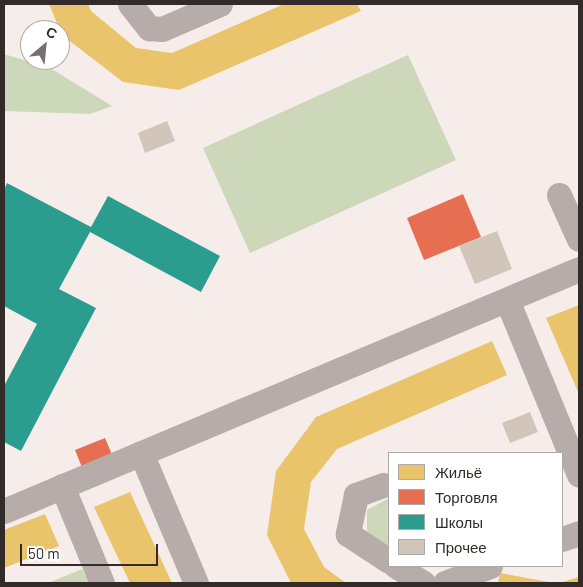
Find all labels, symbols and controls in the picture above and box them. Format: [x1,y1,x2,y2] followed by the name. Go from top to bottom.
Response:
[20,20,70,70] north arrow
[43,22,60,42] text: С
[388,452,563,567] legend
[435,463,482,481] text: Жильё
[435,488,498,506] text: Торговля
[435,513,483,531] text: Школы
[22,534,160,566] scale bar
[435,538,487,556] text: Прочее
[28,544,60,562] text: 50 m

